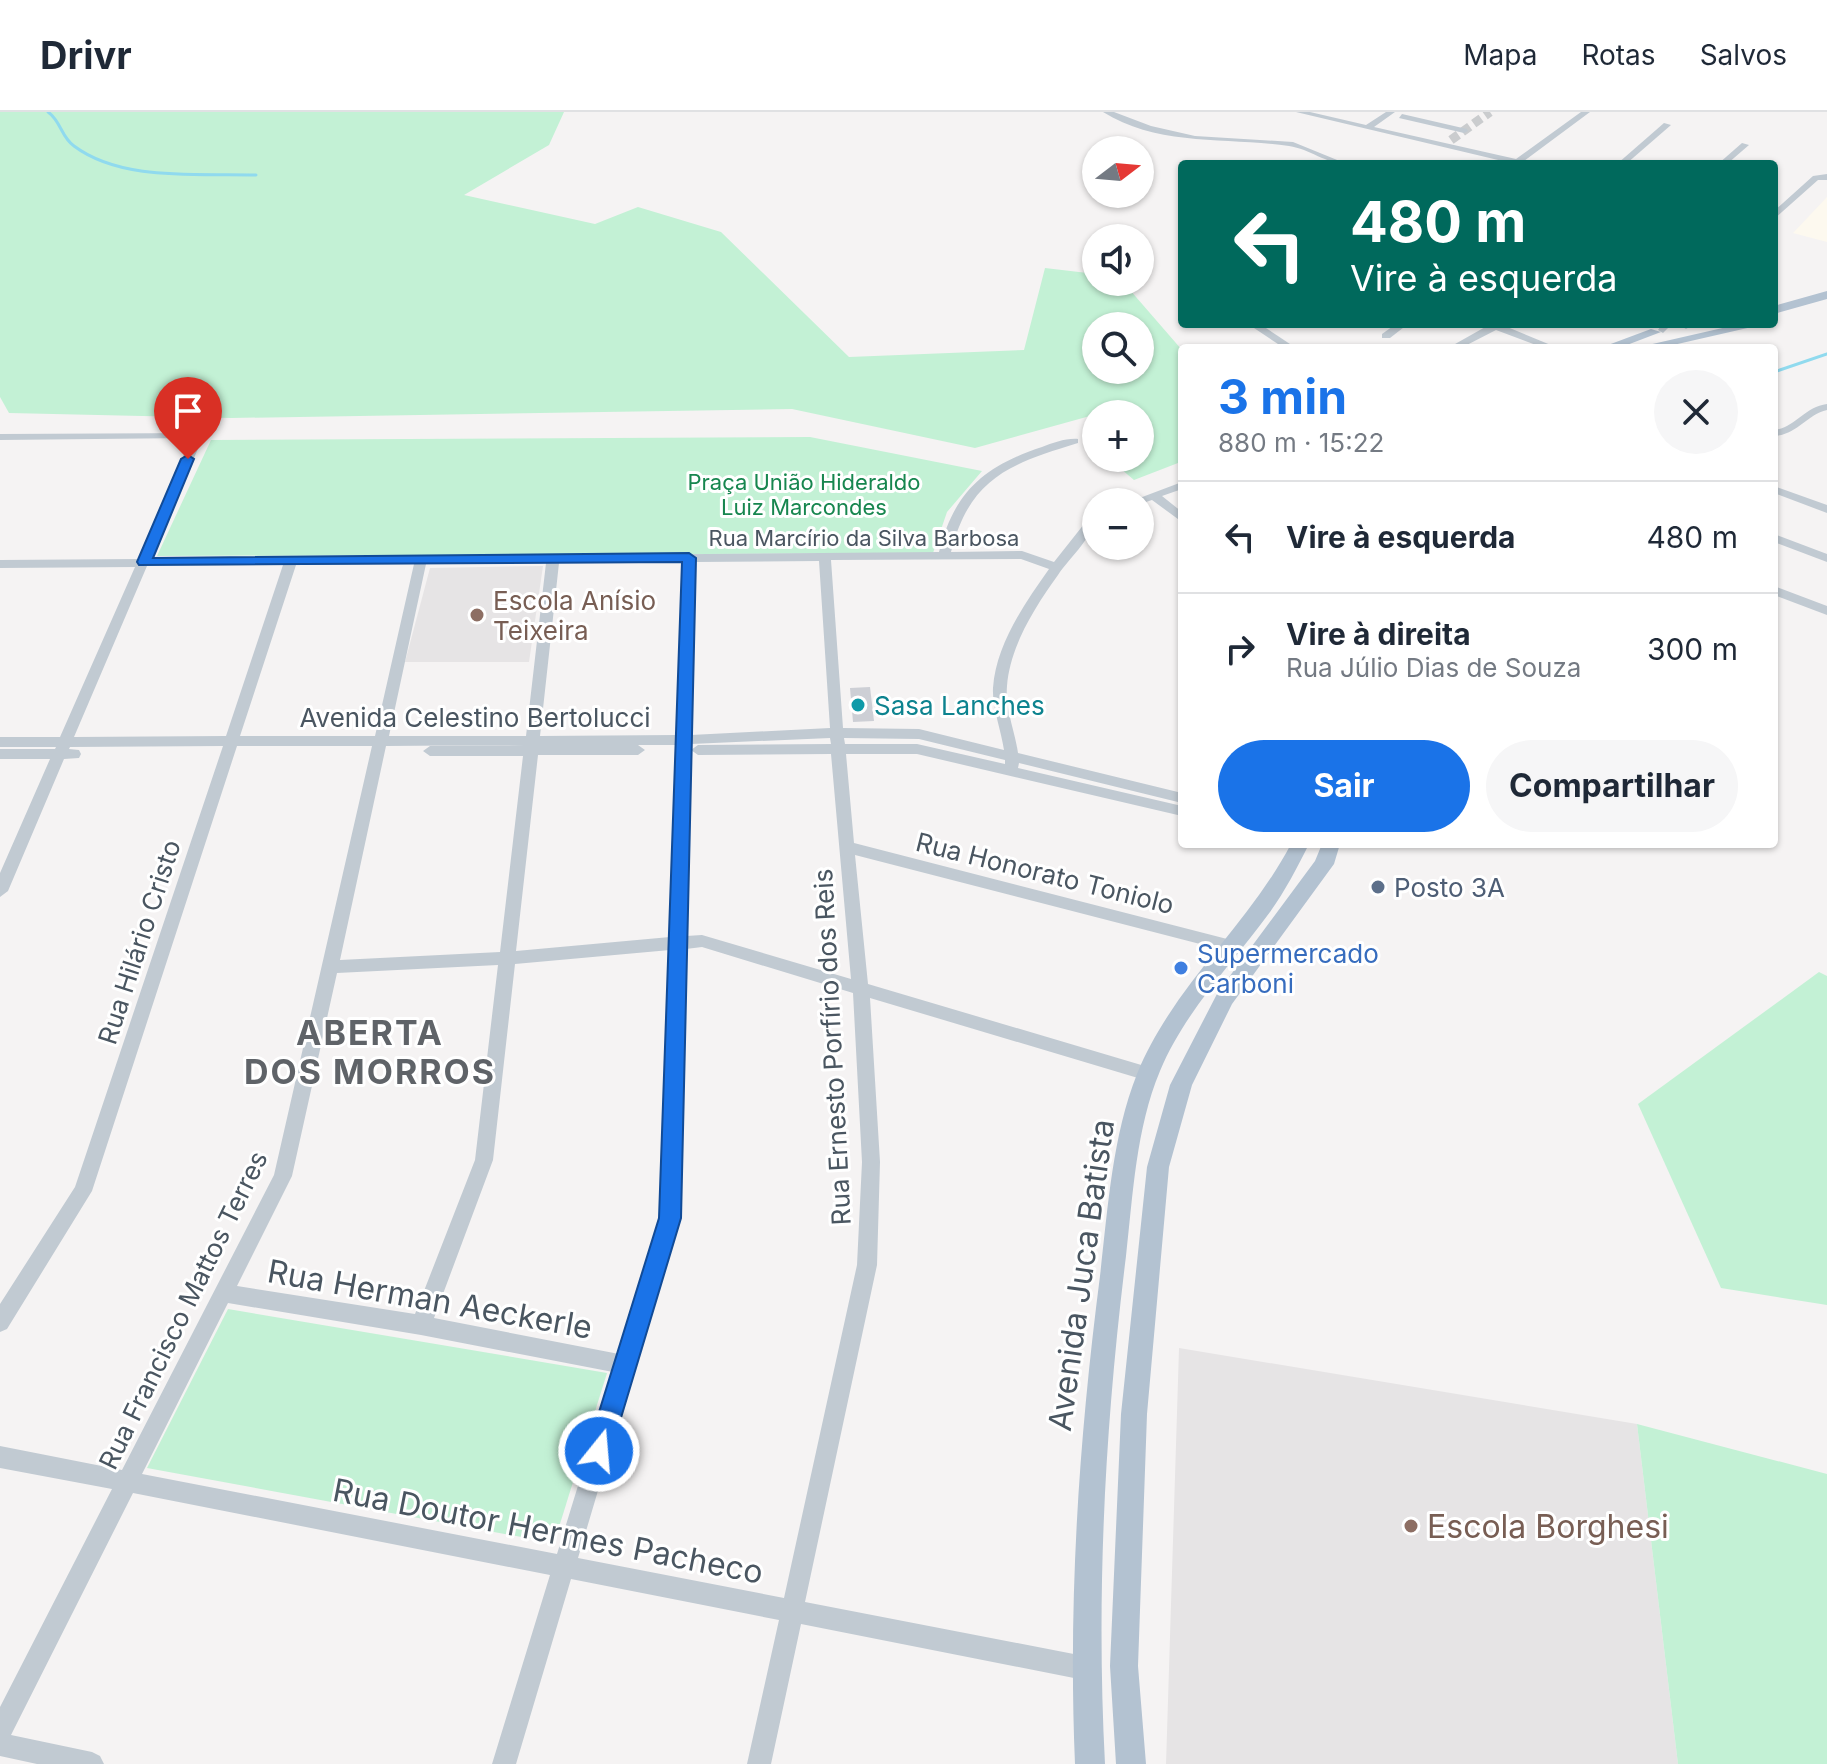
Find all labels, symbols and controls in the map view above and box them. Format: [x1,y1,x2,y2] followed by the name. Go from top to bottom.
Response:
[40,32,132,78] text: Drivr
[1463,38,1537,72] text: Mapa
[1581,38,1656,72] text: Rotas
[1700,38,1787,72] text: Salvos
[1082,136,1154,208] north arrow
[1082,136,1154,560] map controls
[1350,188,1526,256] text: 480 m
[1218,192,1322,296] icon: left
[1082,224,1154,296] button: sound
[1350,256,1618,300] text: Vire à esquerda
[1082,312,1154,384] button: search
[1218,367,1347,426] text: 3 min
[1654,370,1738,454] button: close
[154,377,222,459] pin
[166,389,210,433] icon: arrive
[1082,400,1154,472] button: +
[1218,427,1384,458] text: 880 m · 15:22
[687,469,921,520] park label: Praça União Hideraldo Luiz Marcondes
[1082,488,1154,560] button: −
[1218,515,1262,559] icon: left
[1286,519,1515,555] text: Vire à esquerda
[1646,519,1738,555] text: 480 m
[709,525,1019,551] street label: Rua Marcírio da Silva Barbosa
[493,585,656,646] place label: Escola Anísio Teixeira
[468,606,486,624] marker: Escola Anísio Teixeira
[1286,616,1471,652] text: Vire à direita
[1218,627,1262,671] icon: right
[1647,631,1738,667] text: 300 m
[1286,652,1581,683] text: Rua Júlio Dias de Souza
[874,690,1045,721] place label: Sasa Lanches
[849,696,867,714] marker: Sasa Lanches
[299,702,651,733] street label: Avenida Celestino Bertolucci
[1218,740,1470,832] button: Sair
[1486,740,1738,832] button: Compartilhar
[913,826,1177,920] street label: Rua Honorato Toniolo
[91,836,187,1048] street label: Rua Hilário Cristo
[807,868,857,1226] street label: Rua Ernesto Porfírio dos Reis
[1394,872,1505,903] place label: Posto 3A
[1369,878,1387,896] marker: Posto 3A
[1197,938,1379,999] place label: Supermercado Carboni
[1172,959,1190,977] marker: Supermercado Carboni
[244,1012,496,1092] district label: ABERTA DOS MORROS
[1040,1117,1122,1433] street label: Avenida Juca Batista
[92,1146,274,1474] street label: Rua Francisco Mattos Terres
[265,1251,595,1347] street label: Rua Herman Aeckerle
[557,1409,641,1493] position arrow
[330,1470,766,1592] street label: Rua Doutor Hermes Pacheco
[1427,1507,1669,1546] place label: Escola Borghesi
[1402,1517,1420,1535] marker: Escola Borghesi

